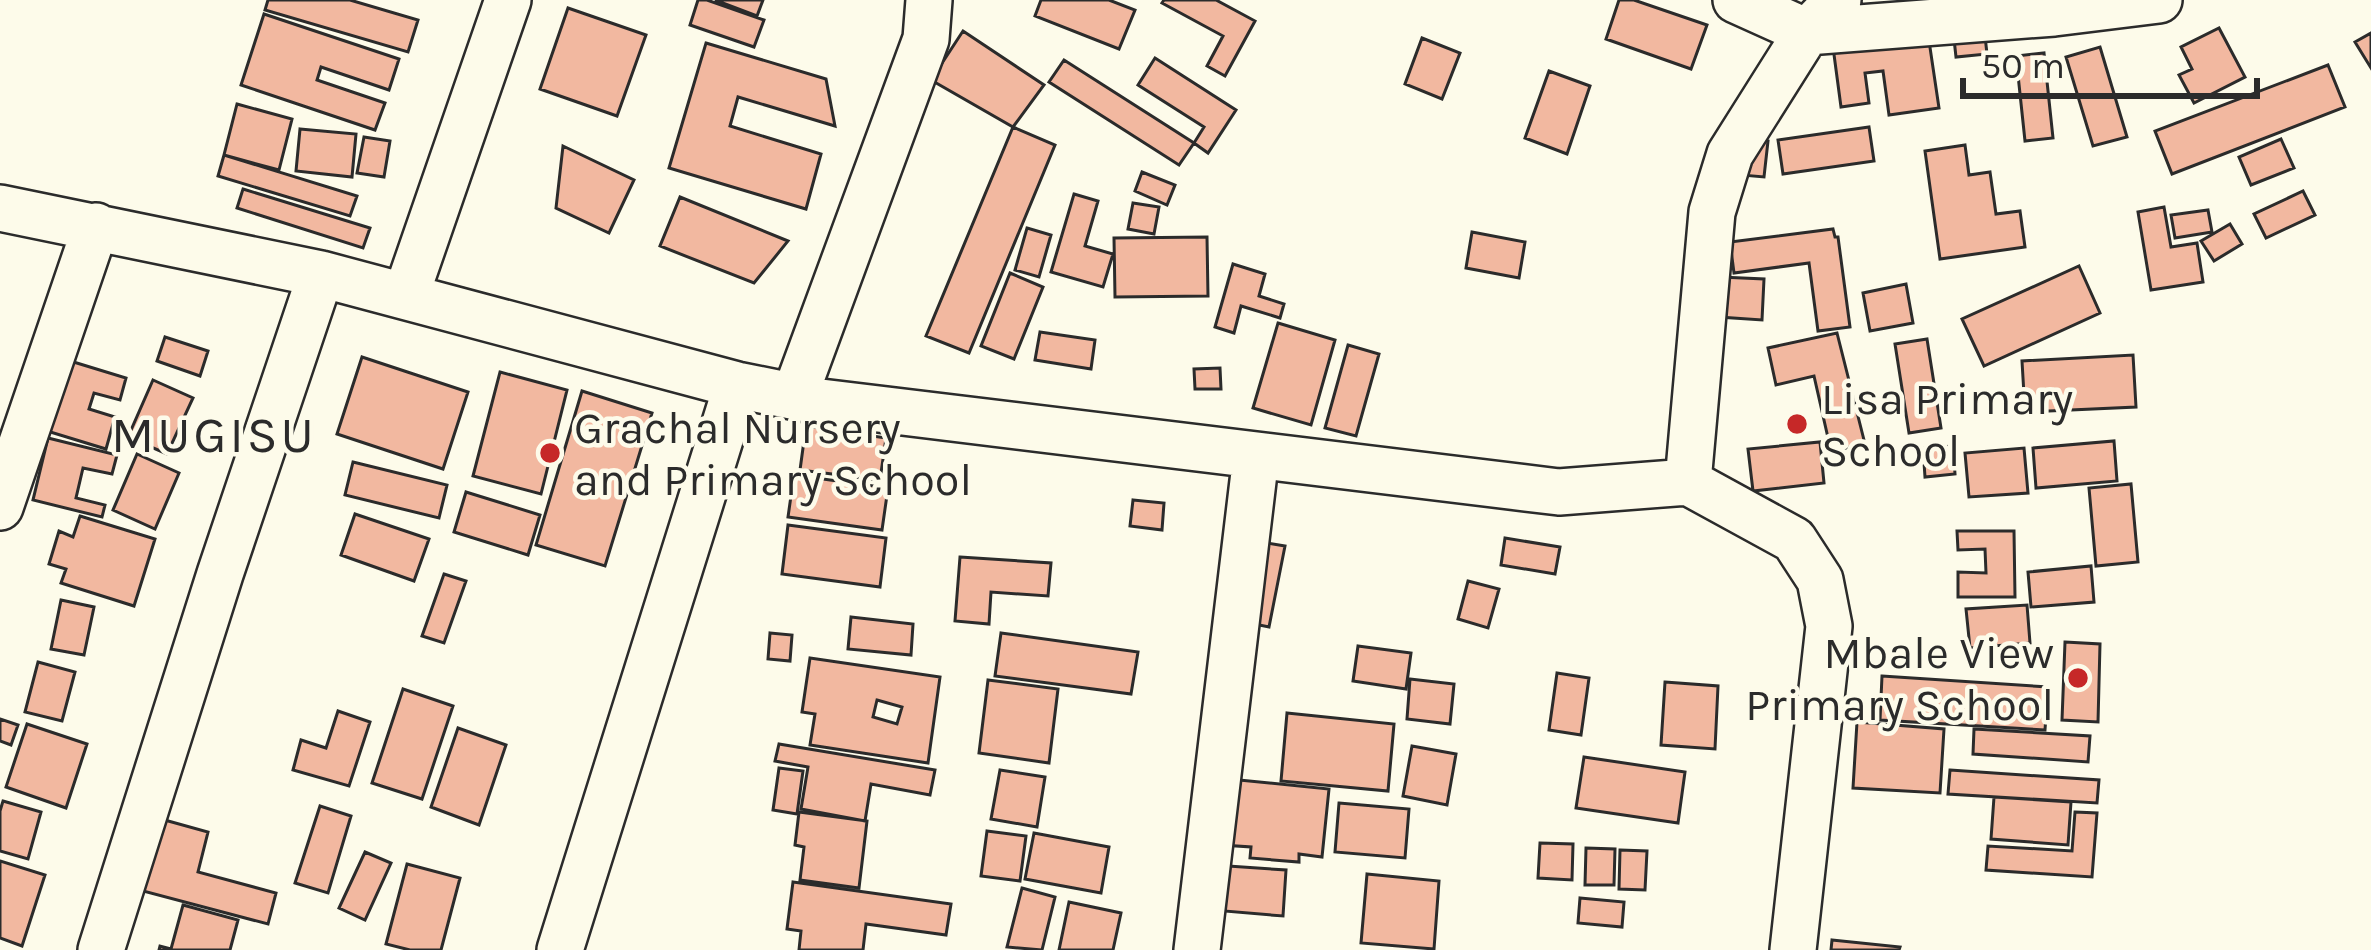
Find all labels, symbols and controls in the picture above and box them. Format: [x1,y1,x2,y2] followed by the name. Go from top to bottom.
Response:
[1963,24,2257,98] scale bar
[1981,45,2065,87] text: 50 m
[1821,373,2073,477] place label: Lisa Primary School
[574,402,972,507] place label: Grachal Nursery and Primary School
[111,405,317,465] district label: MUGISU
[1784,411,1810,437] marker: Lisa Primary School
[537,440,563,466] marker: Grachal Nursery and Primary School
[1745,627,2054,732] place label: Mbale View Primary School
[2065,665,2091,691] marker: Mbale View Primary School

